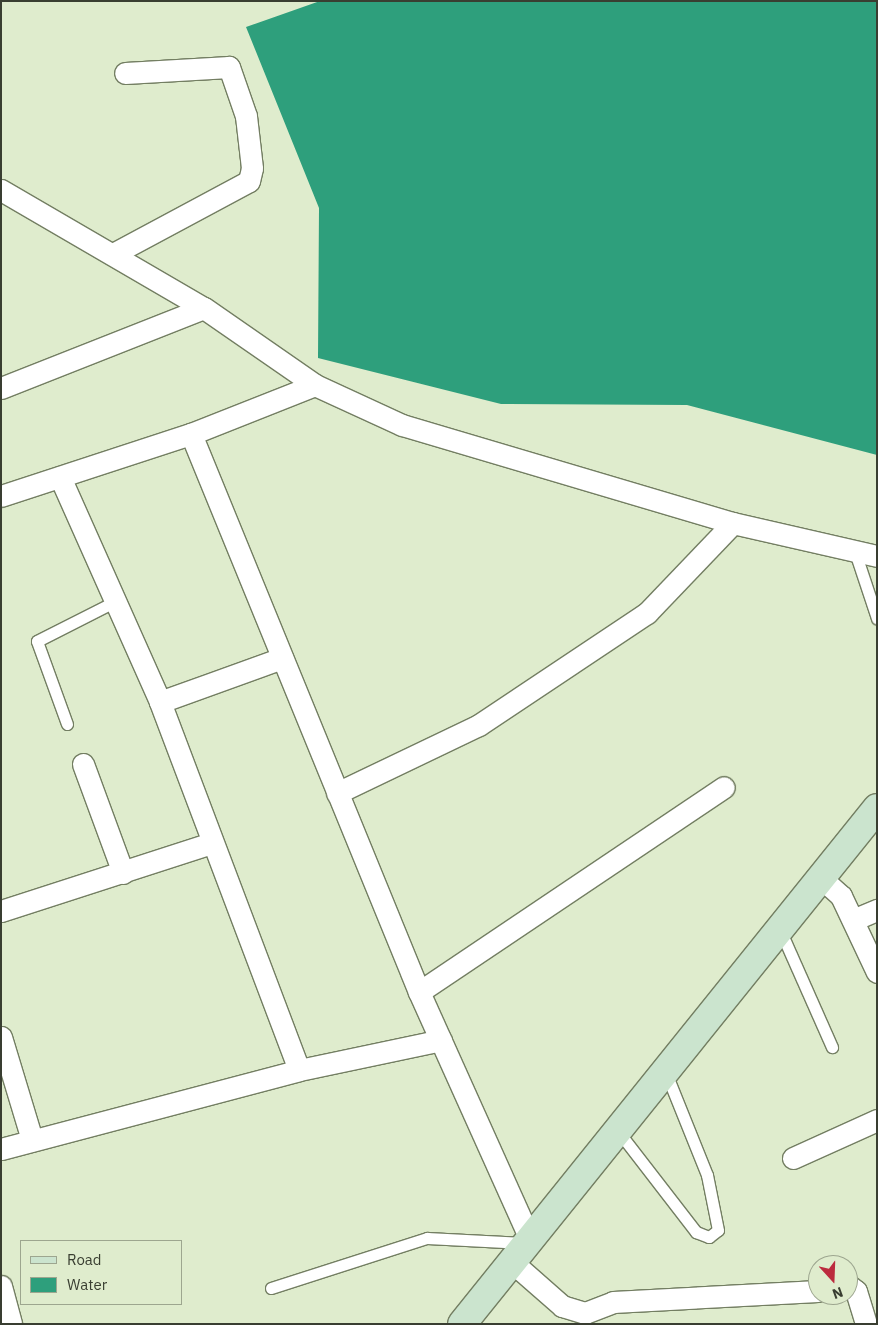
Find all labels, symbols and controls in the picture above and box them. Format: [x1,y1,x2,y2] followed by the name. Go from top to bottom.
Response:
[20,1240,182,1305] legend
[67,1250,102,1269] text: Road
[808,1255,858,1305] north arrow
[67,1275,107,1294] text: Water
[830,1283,846,1303] text: N

